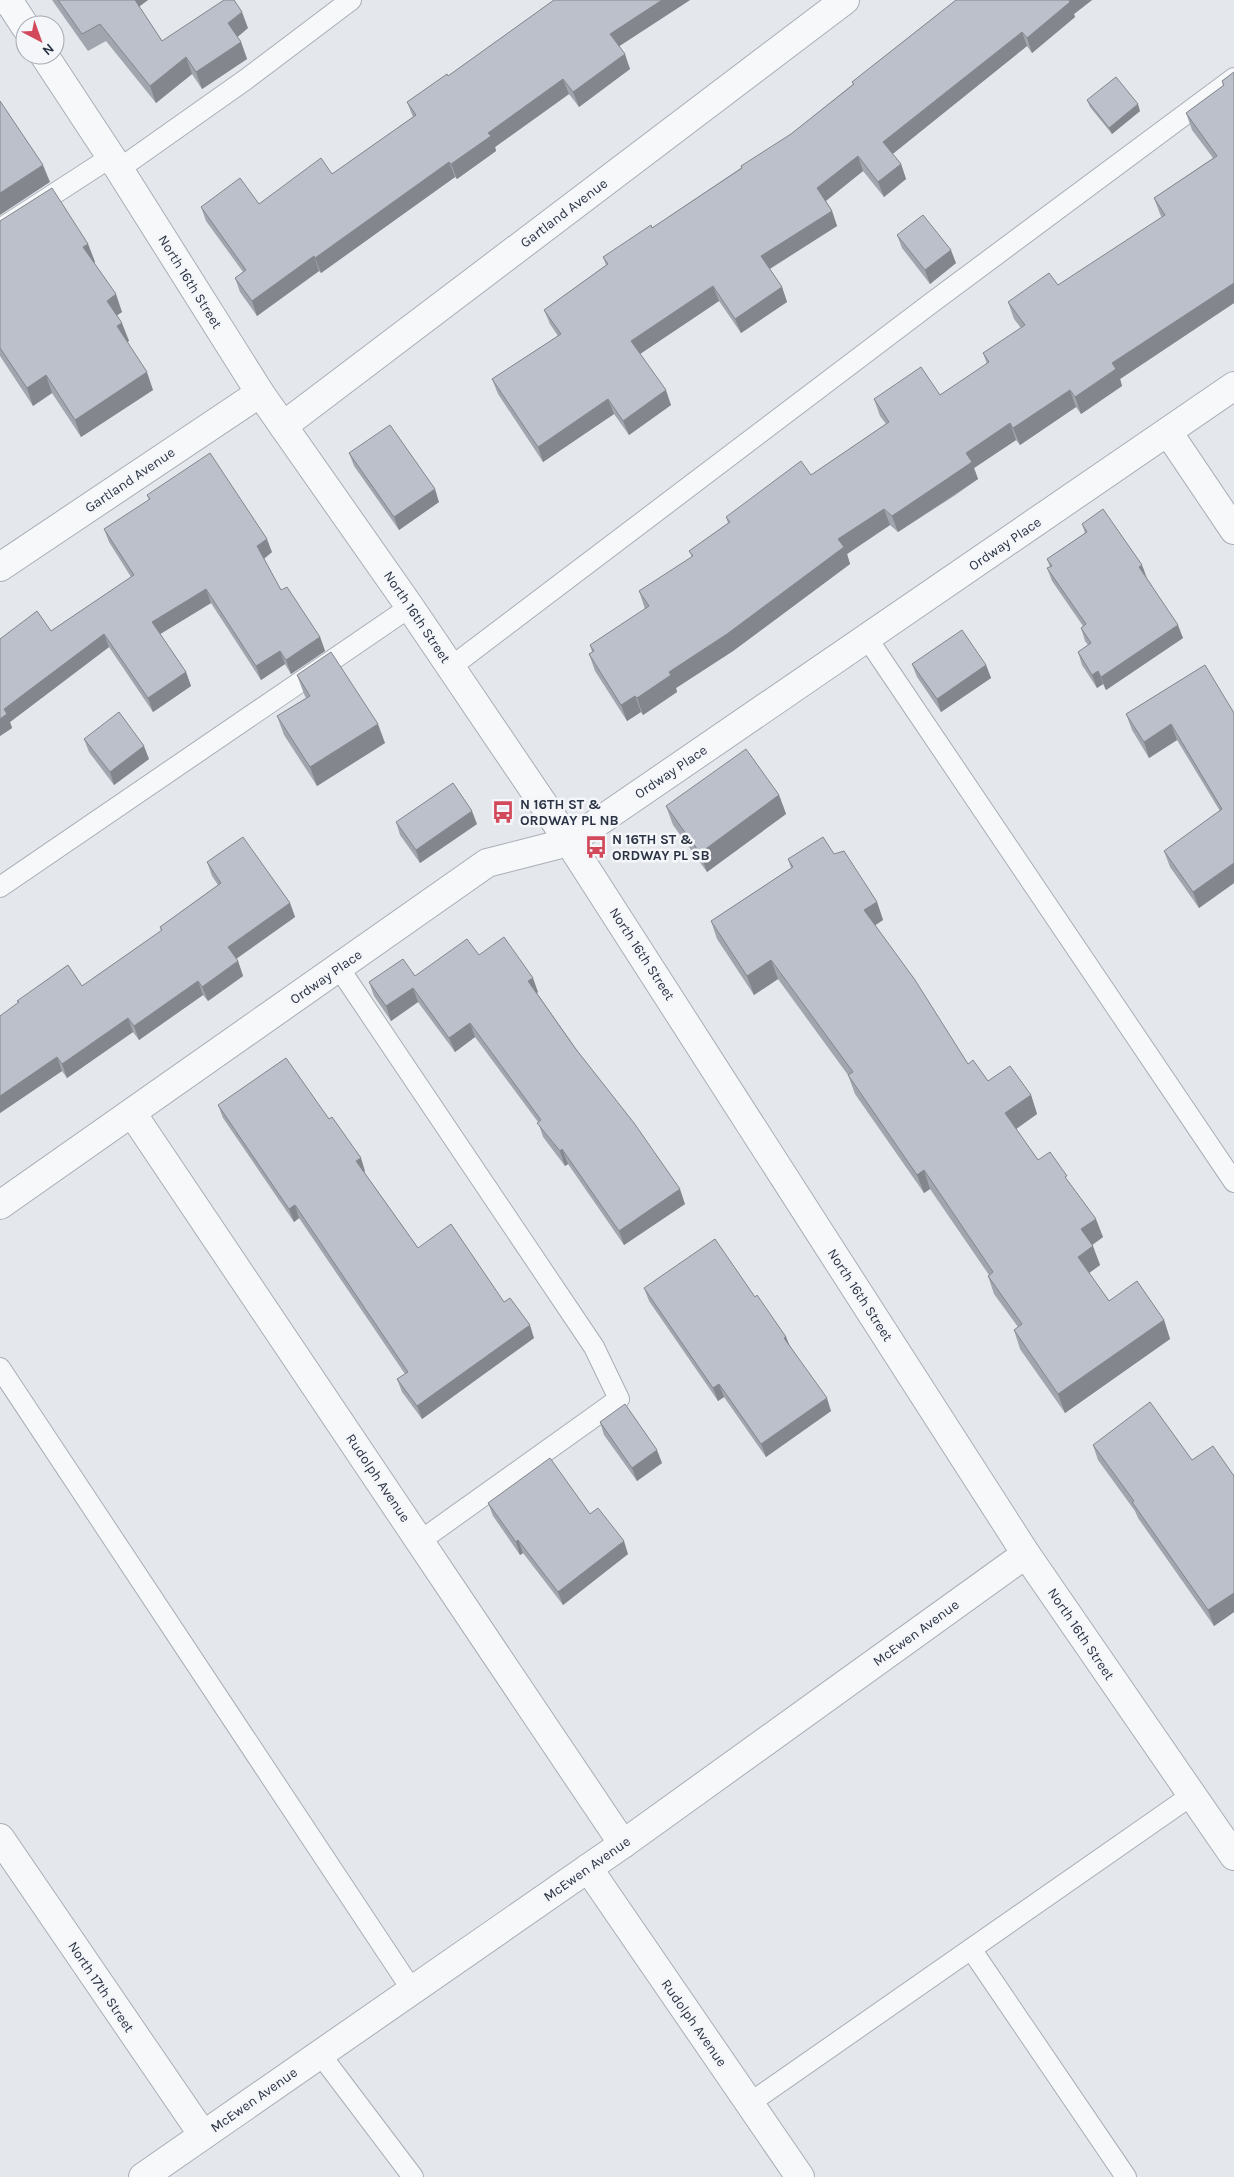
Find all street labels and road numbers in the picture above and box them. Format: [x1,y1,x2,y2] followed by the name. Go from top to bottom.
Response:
[517,175,611,251] street label: Gartland Avenue
[154,232,226,332] street label: North 16th Street
[82,444,178,516] street label: Gartland Avenue
[965,514,1045,574] street label: Ordway Place
[380,568,454,666] street label: North 16th Street
[631,742,711,802] street label: Ordway Place
[606,904,678,1004] street label: North 16th Street
[287,946,365,1008] street label: Ordway Place
[824,1245,896,1345] street label: North 16th Street
[342,1431,414,1525] street label: Rudolph Avenue
[1044,1585,1118,1683] street label: North 16th Street
[870,1596,962,1670] street label: McEwen Avenue
[540,1833,634,1905] street label: McEwen Avenue
[64,1938,138,2036] street label: North 17th Street
[658,1976,730,2070] street label: Rudolph Avenue
[207,2064,301,2136] street label: McEwen Avenue

